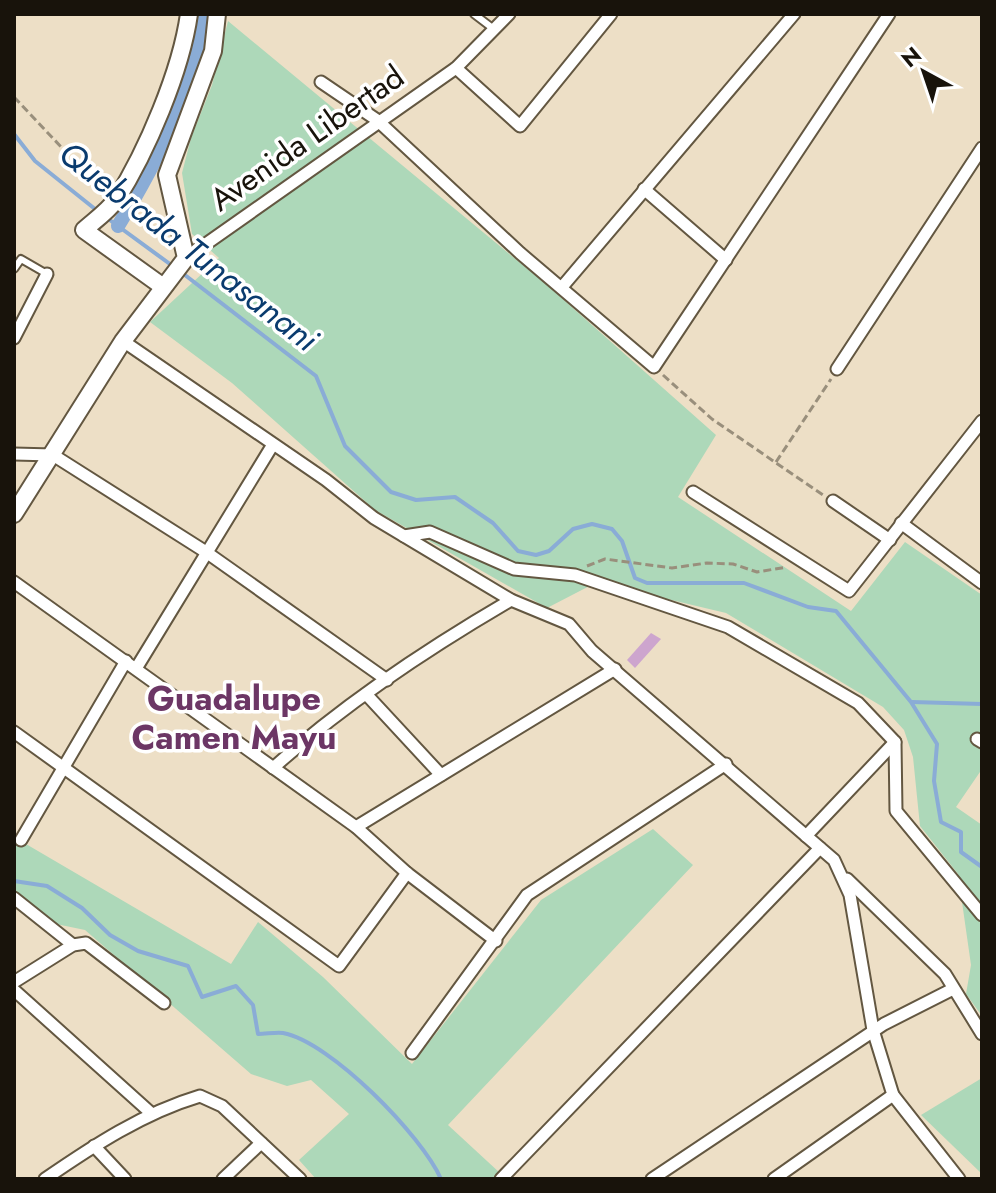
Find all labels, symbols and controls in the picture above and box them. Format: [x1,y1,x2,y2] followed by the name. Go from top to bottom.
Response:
[884,32,964,112] north arrow
[894,39,928,75] text: N
[201,54,413,222] street label: Avenida Libertad
[49,129,330,364] water label: Quebrada Tunasanani
[132,674,337,762] district label: Guadalupe Camen Mayu

